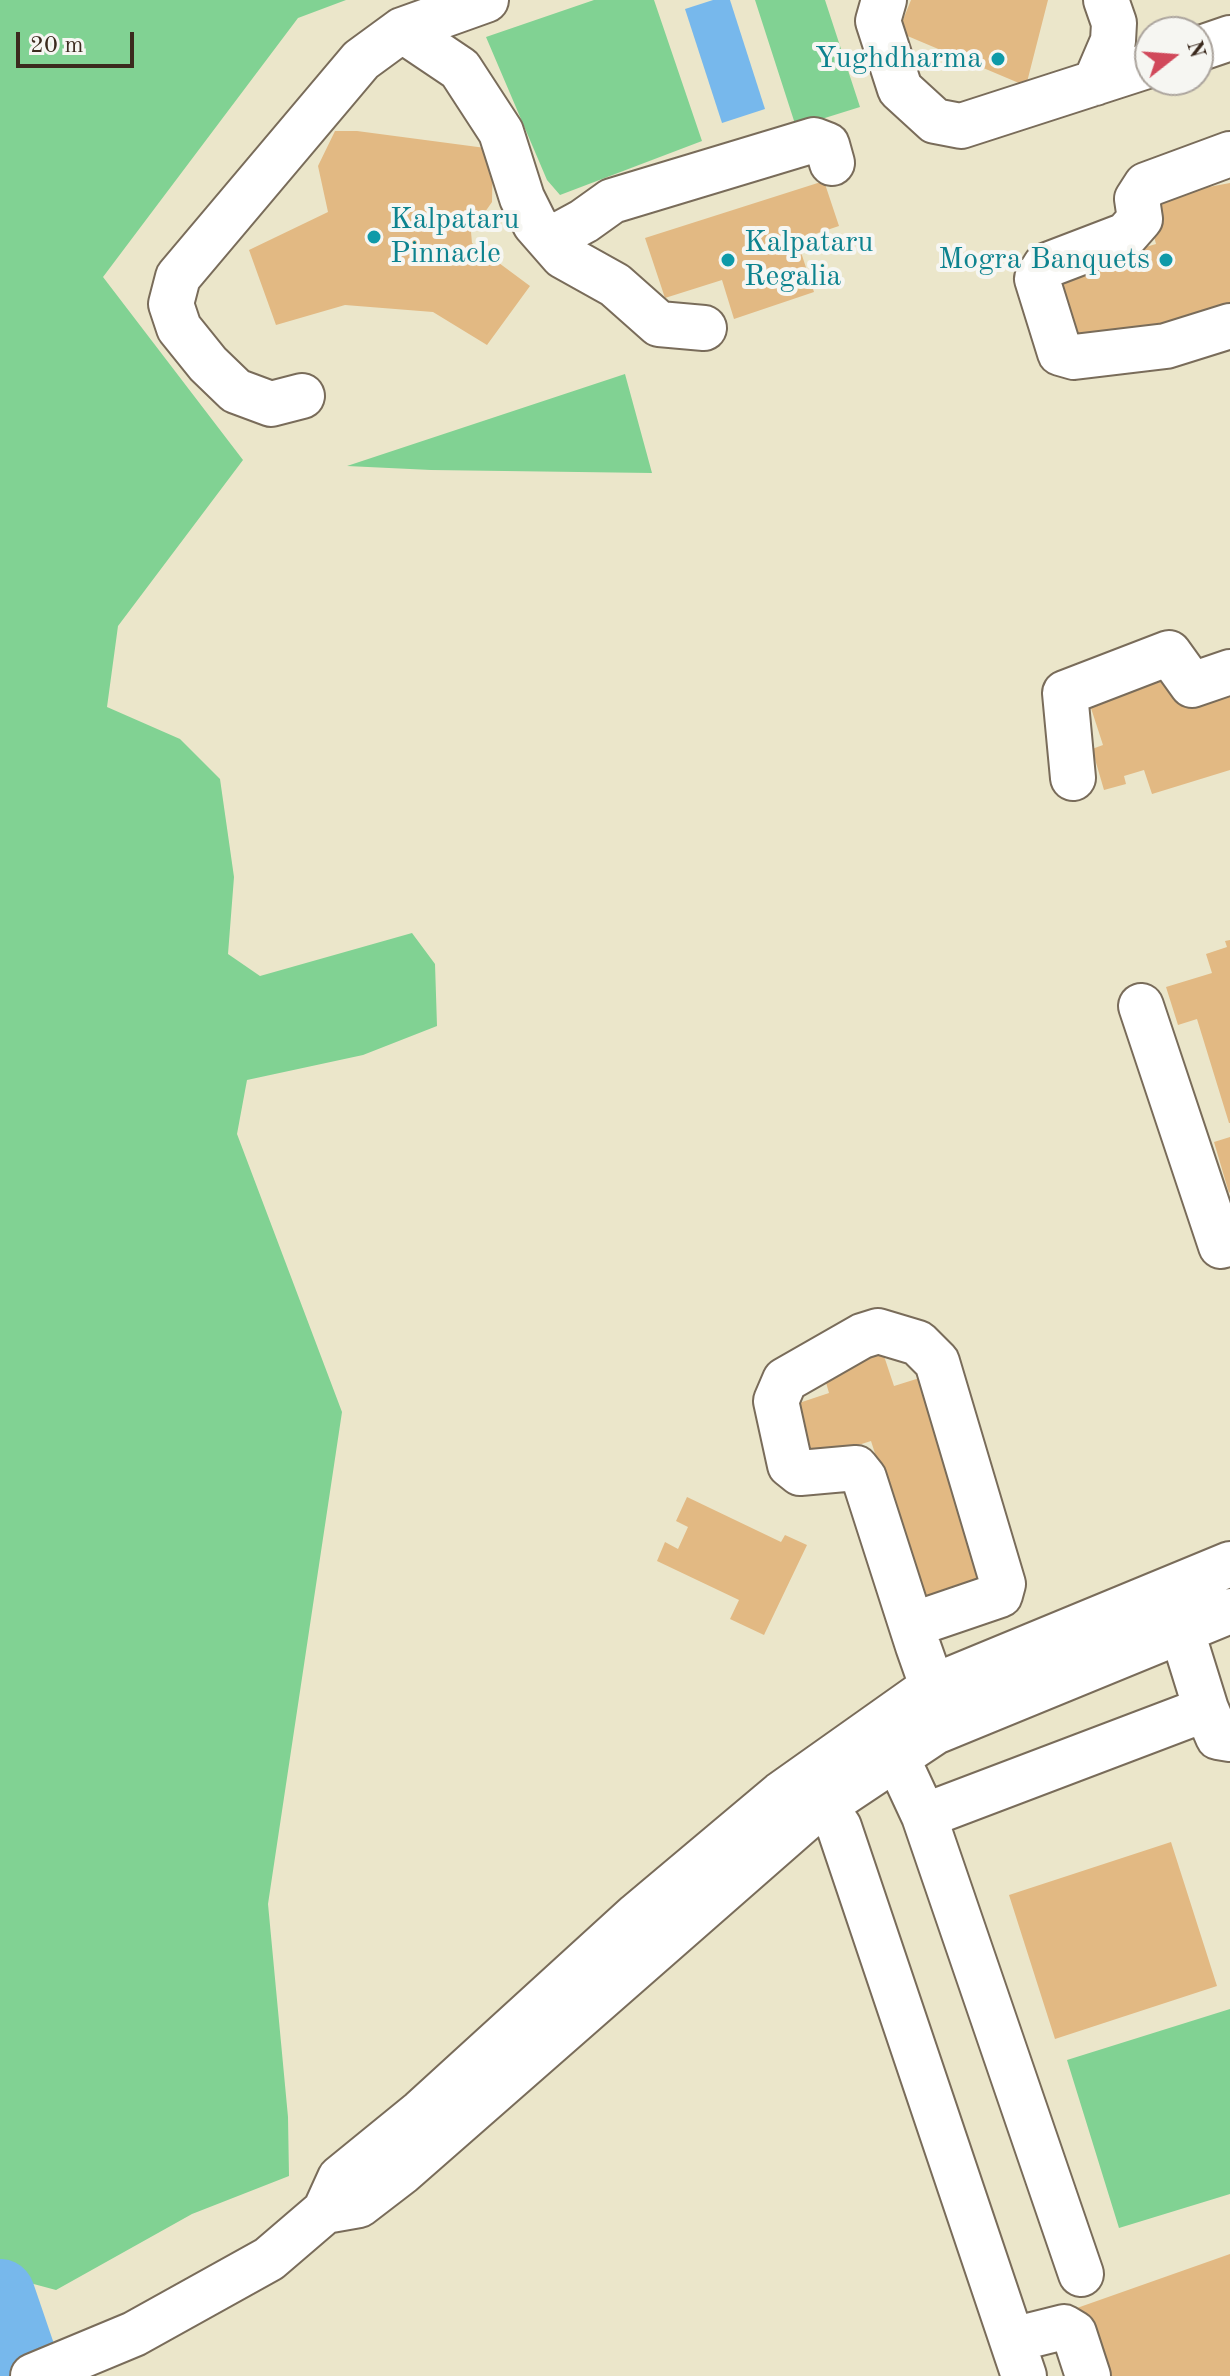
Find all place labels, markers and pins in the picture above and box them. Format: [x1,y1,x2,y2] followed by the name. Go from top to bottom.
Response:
[815,41,982,77] place label: Yughdharma
[989,50,1007,68] marker: Yughdharma
[390,202,520,272] place label: Kalpataru Pinnacle
[744,225,874,296] place label: Kalpataru Regalia
[365,228,383,246] marker: Kalpataru Pinnacle
[938,242,1150,278] place label: Mogra Banquets
[719,251,737,269] marker: Kalpataru Regalia
[1157,251,1175,269] marker: Mogra Banquets

